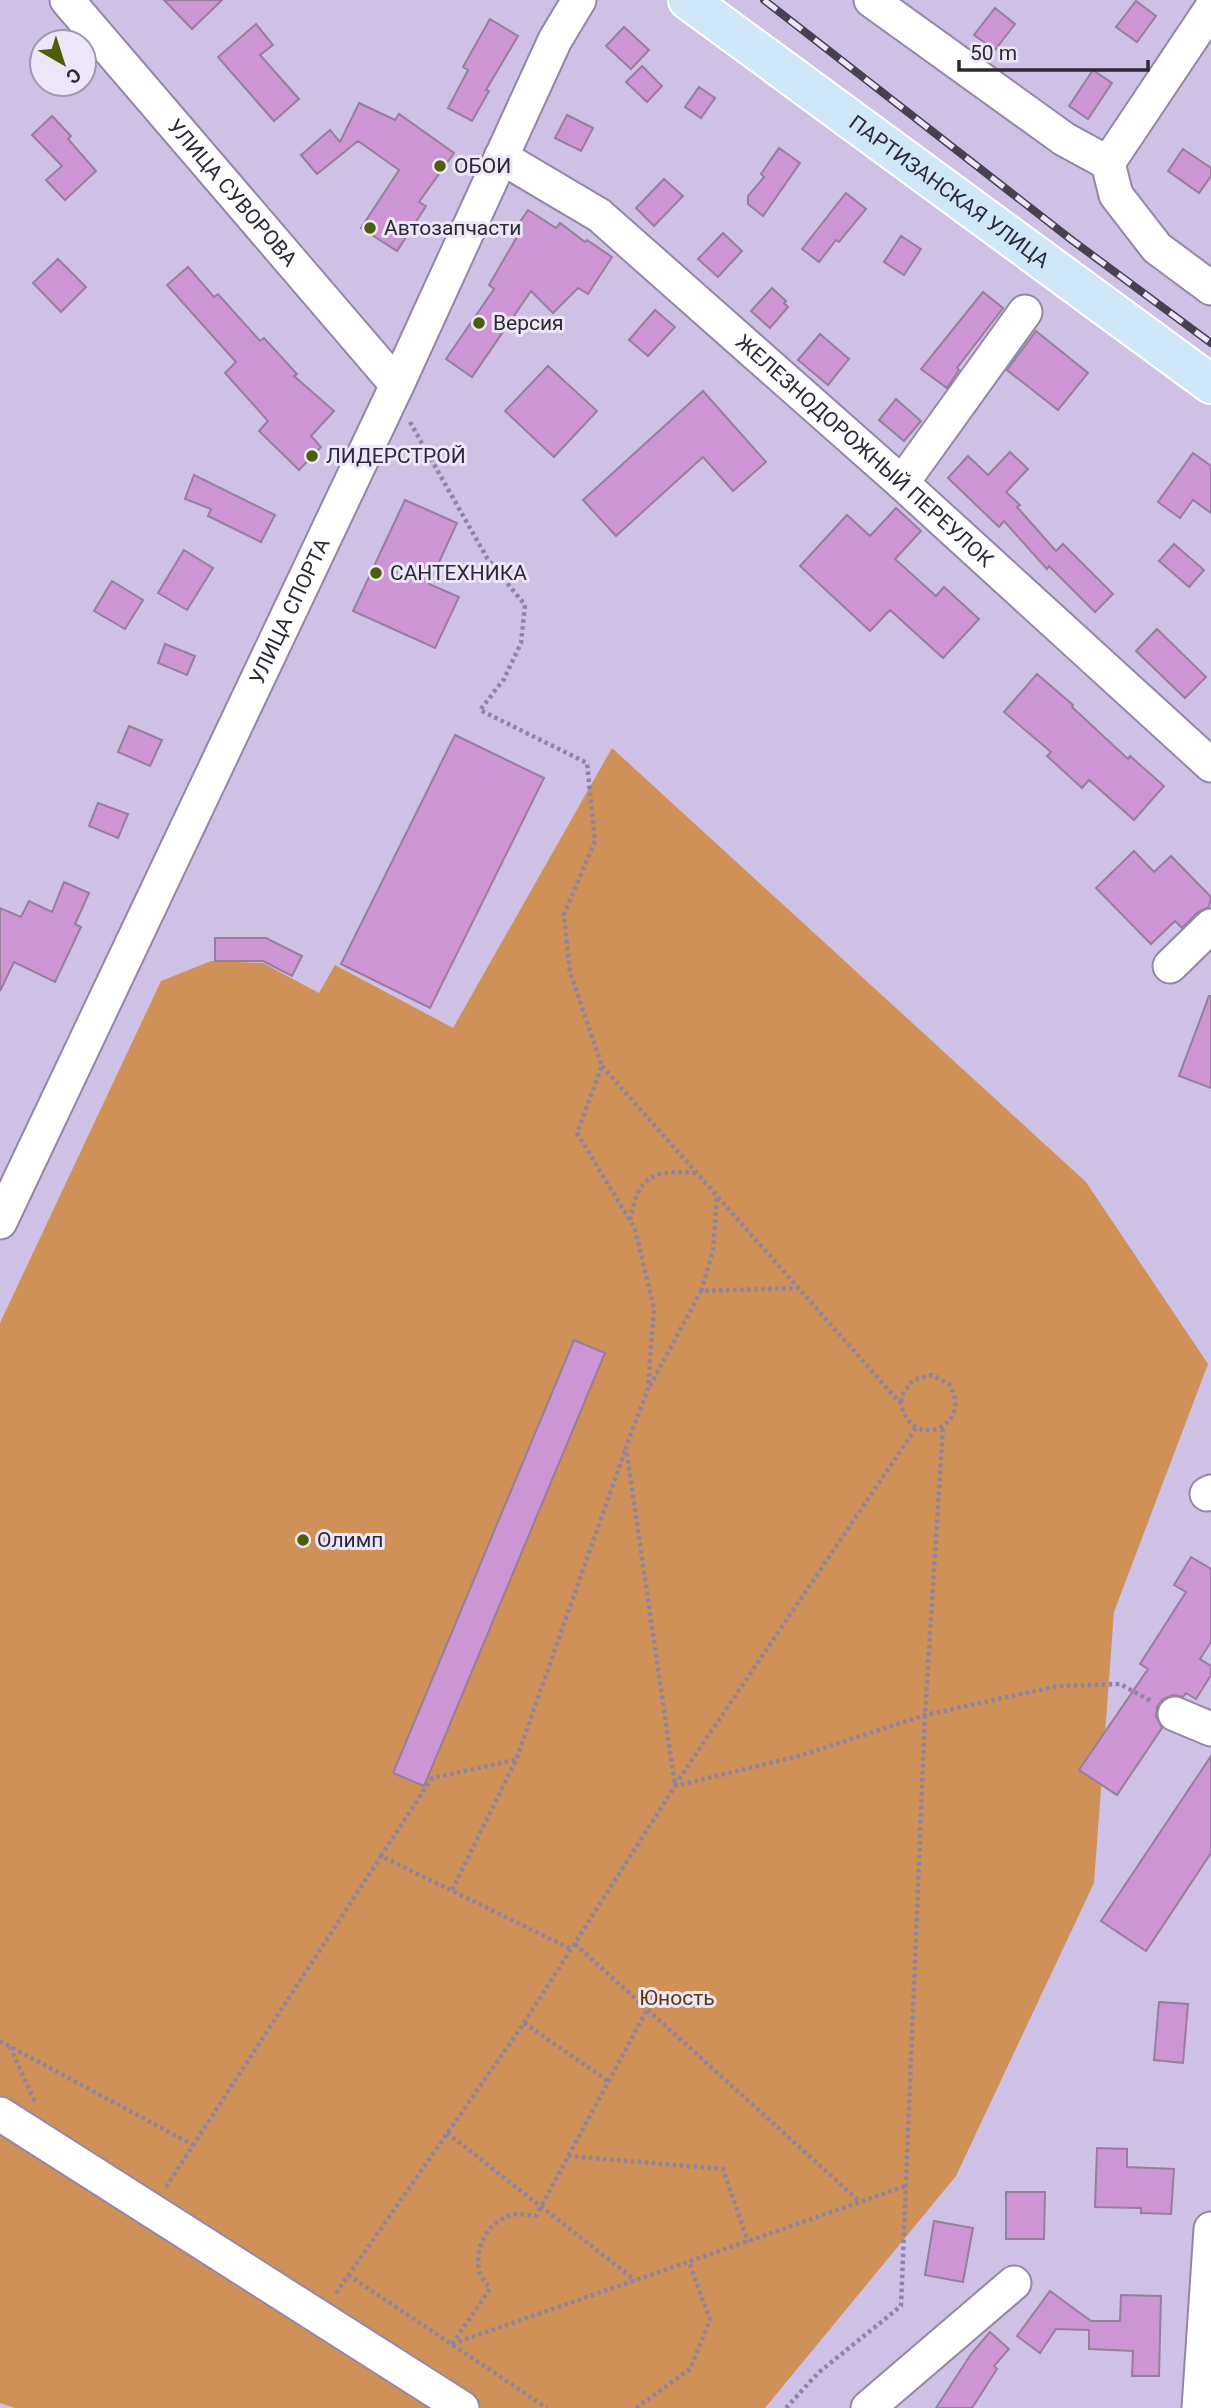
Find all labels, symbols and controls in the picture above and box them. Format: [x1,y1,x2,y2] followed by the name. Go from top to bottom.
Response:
[28,28,98,98] north arrow
[959,28,1148,72] scale bar
[970,41,1017,65] text: 50 m
[61,63,85,89] text: С
[845,111,1054,273] street label: ПАРТИЗАНСКАЯ УЛИЦА
[163,114,302,271] street label: УЛИЦА СУВОРОВА
[454,154,511,178] place label: ОБОИ
[432,158,448,174] marker: ОБОИ
[384,216,522,240] place label: Автозапчасти
[362,220,378,236] marker: Автозапчасти
[493,311,564,335] place label: Версия
[471,315,487,331] marker: Версия
[731,330,998,572] street label: ЖЕЛЕЗНОДОРОЖНЫЙ ПЕРЕУЛОК
[326,444,466,468] place label: ЛИДЕРСТРОЙ
[304,448,320,464] marker: ЛИДЕРСТРОЙ
[245,534,335,688] street label: УЛИЦА СПОРТА
[390,561,527,585] place label: САНТЕХНИКА
[368,565,384,581] marker: САНТЕХНИКА
[317,1528,383,1552] place label: Олимп
[295,1532,311,1548] marker: Олимп
[639,1986,715,2010] park label: Юность

